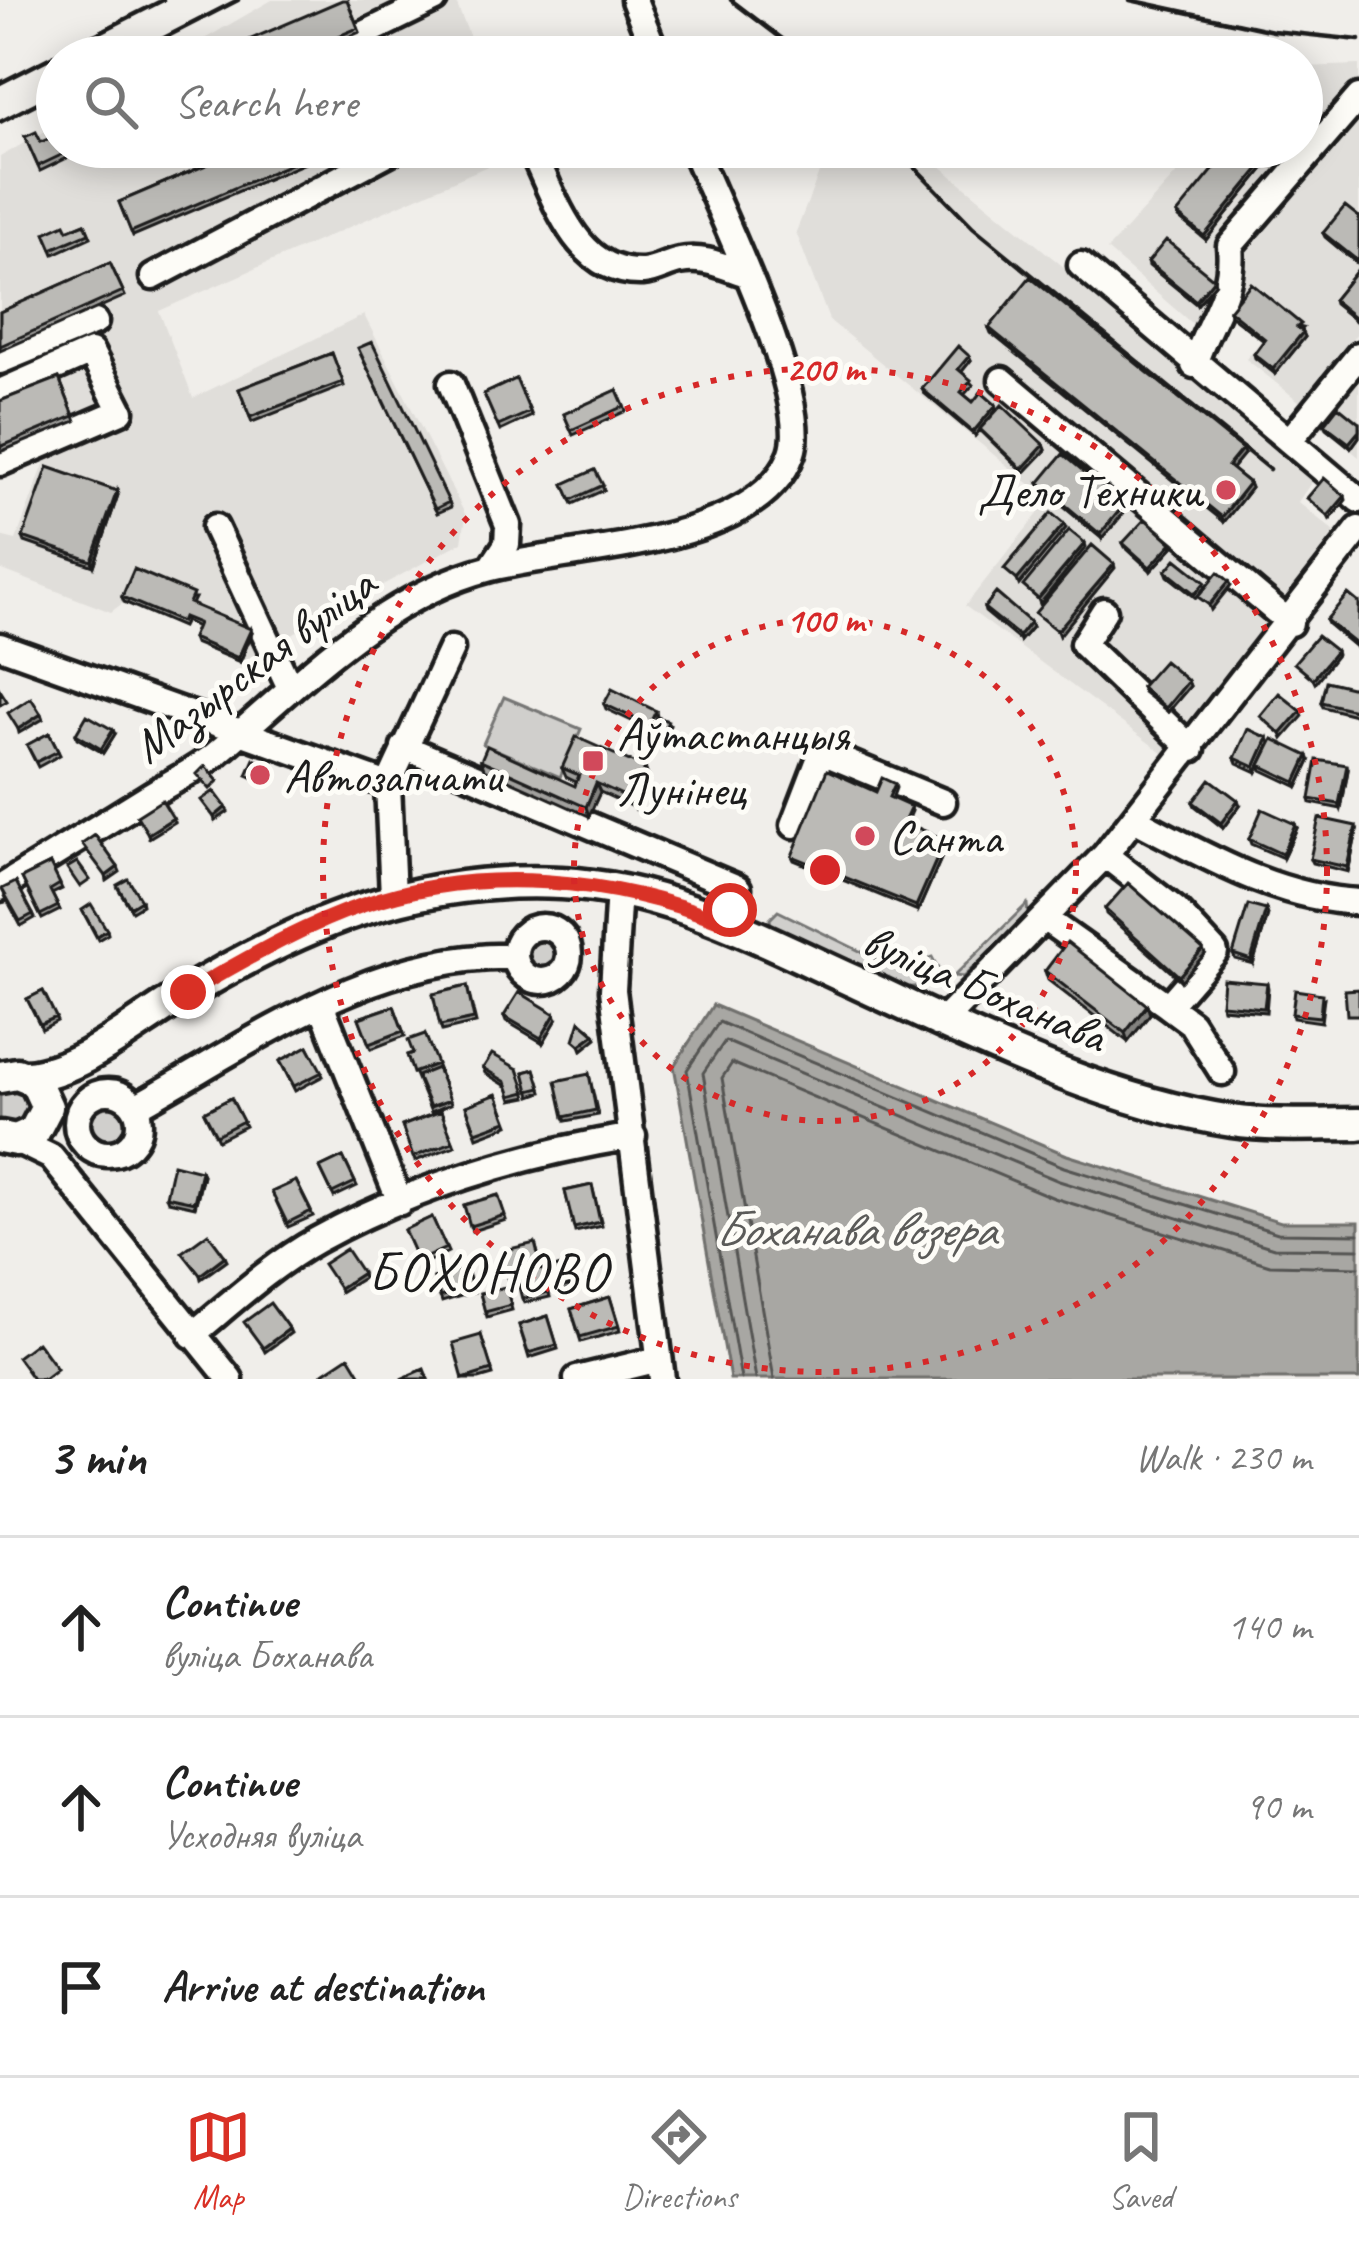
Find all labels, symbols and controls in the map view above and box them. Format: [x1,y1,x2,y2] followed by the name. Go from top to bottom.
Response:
[36,36,1323,168] search box
[78,69,144,135] icon: search
[174,74,357,131] text: Search here
[786,346,867,392] text: 200 m
[978,461,1205,521] place label: Дело Техники
[1213,477,1239,503] marker: Дело Техники
[120,552,389,776] street label: Мазырская вуліца
[786,597,867,643] text: 100 m
[617,704,851,819] place label: Аўтастанцыя Лунінец
[284,746,505,806] place label: Автозапчати
[580,748,606,774] marker: Аўтастанцыя Лунінец
[247,762,273,788] marker: Автозапчати
[889,807,1004,867] place label: Санта
[852,823,878,849] marker: Санта
[804,849,846,891] centre of rings
[703,883,757,937] route start
[854,910,1118,1067] street label: вуліца Боханава
[161,965,215,1019] route end
[715,1197,1000,1261] water label: Боханава возера
[368,1238,612,1306] district label: БОХОНОВО
[48,1425,146,1489] text: 3 min
[1135,1433,1311,1482] text: Walk · 230 m
[162,1574,296,1631] text: Continue
[48,1594,114,1660] icon: ahead
[1227,1602,1311,1651] text: 140 m
[162,1631,372,1680] text: вуліца Боханава
[162,1754,296,1811] text: Continue
[48,1774,114,1840] icon: ahead
[1245,1782,1311,1831] text: 90 m
[162,1811,361,1860] text: Усходняя вуліца
[48,1954,114,2020] icon: arrive
[162,1958,484,2015] text: Arrive at destination
[185,2104,251,2218] tab: Map
[622,2104,737,2218] tab: Directions
[1108,2104,1174,2218] tab: Saved

